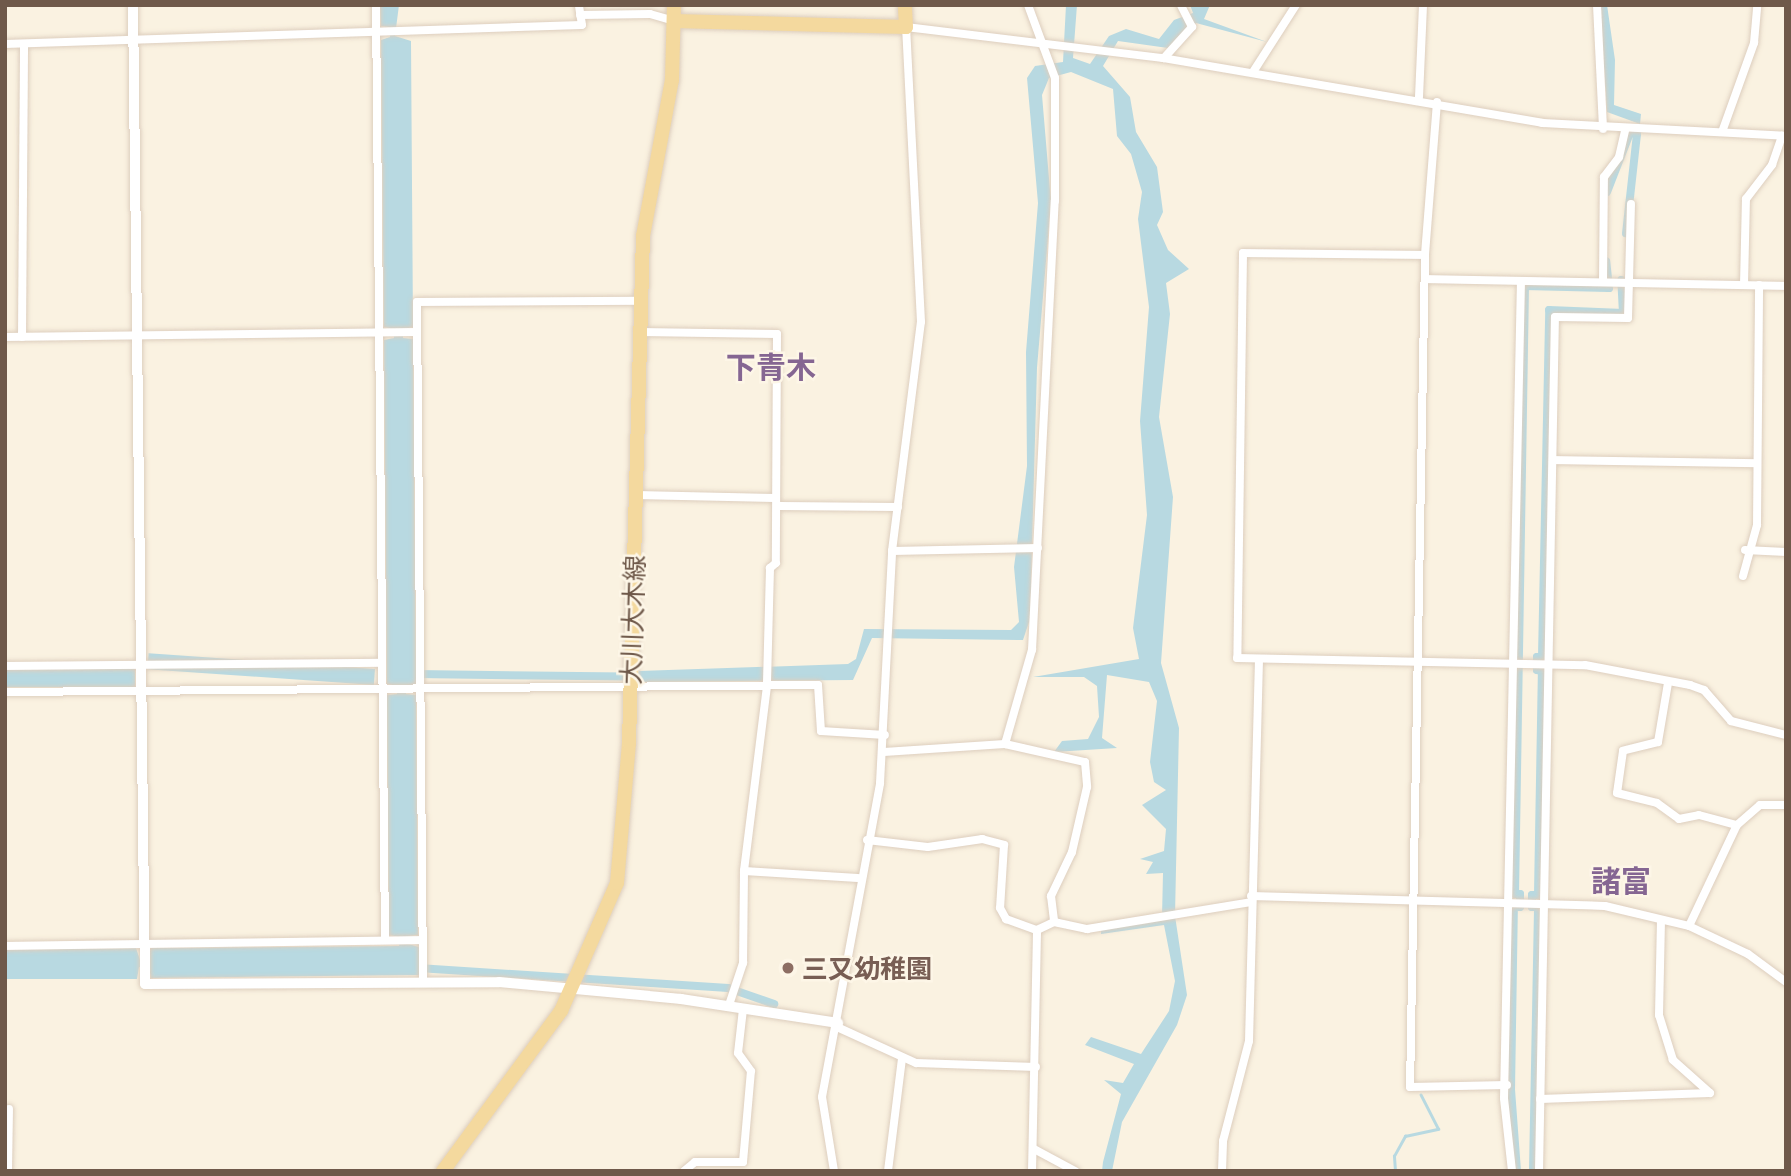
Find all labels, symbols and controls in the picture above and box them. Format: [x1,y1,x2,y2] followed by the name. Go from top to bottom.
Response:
[726,348,816,384] district label: 下青木
[614,554,650,686] street label: 大川大木線
[1591,862,1651,898] district label: 諸富
[802,952,932,984] place label: 三又幼稚園
[780,960,796,976] marker: 三又幼稚園

